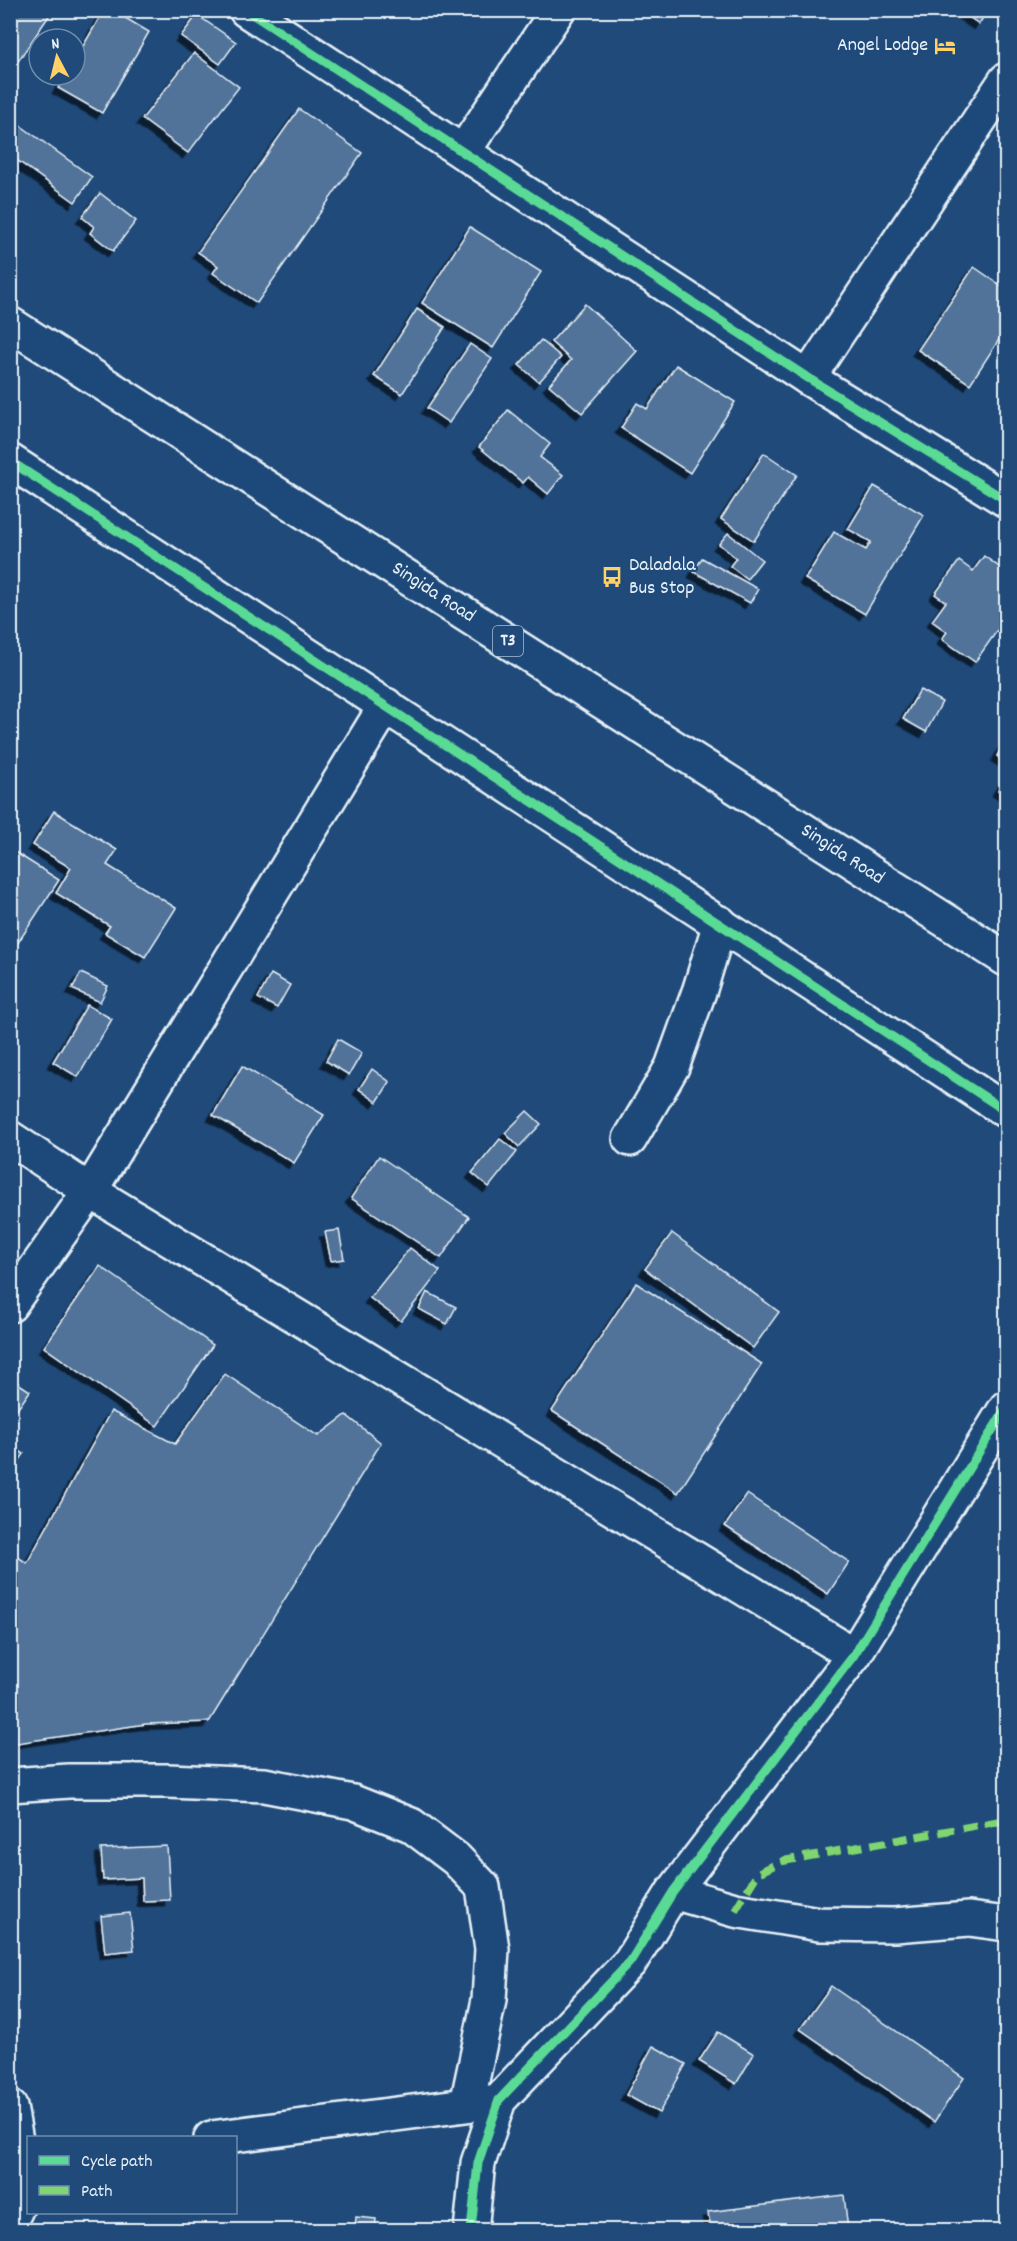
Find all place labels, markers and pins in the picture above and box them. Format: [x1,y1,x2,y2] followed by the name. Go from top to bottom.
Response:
[837,32,928,60] place label: Angel Lodge
[933,34,957,58] hotel icon: Angel Lodge
[629,552,696,603] place label: Daladala Bus Stop
[600,565,624,589] bus stop icon: Daladala Bus Stop

